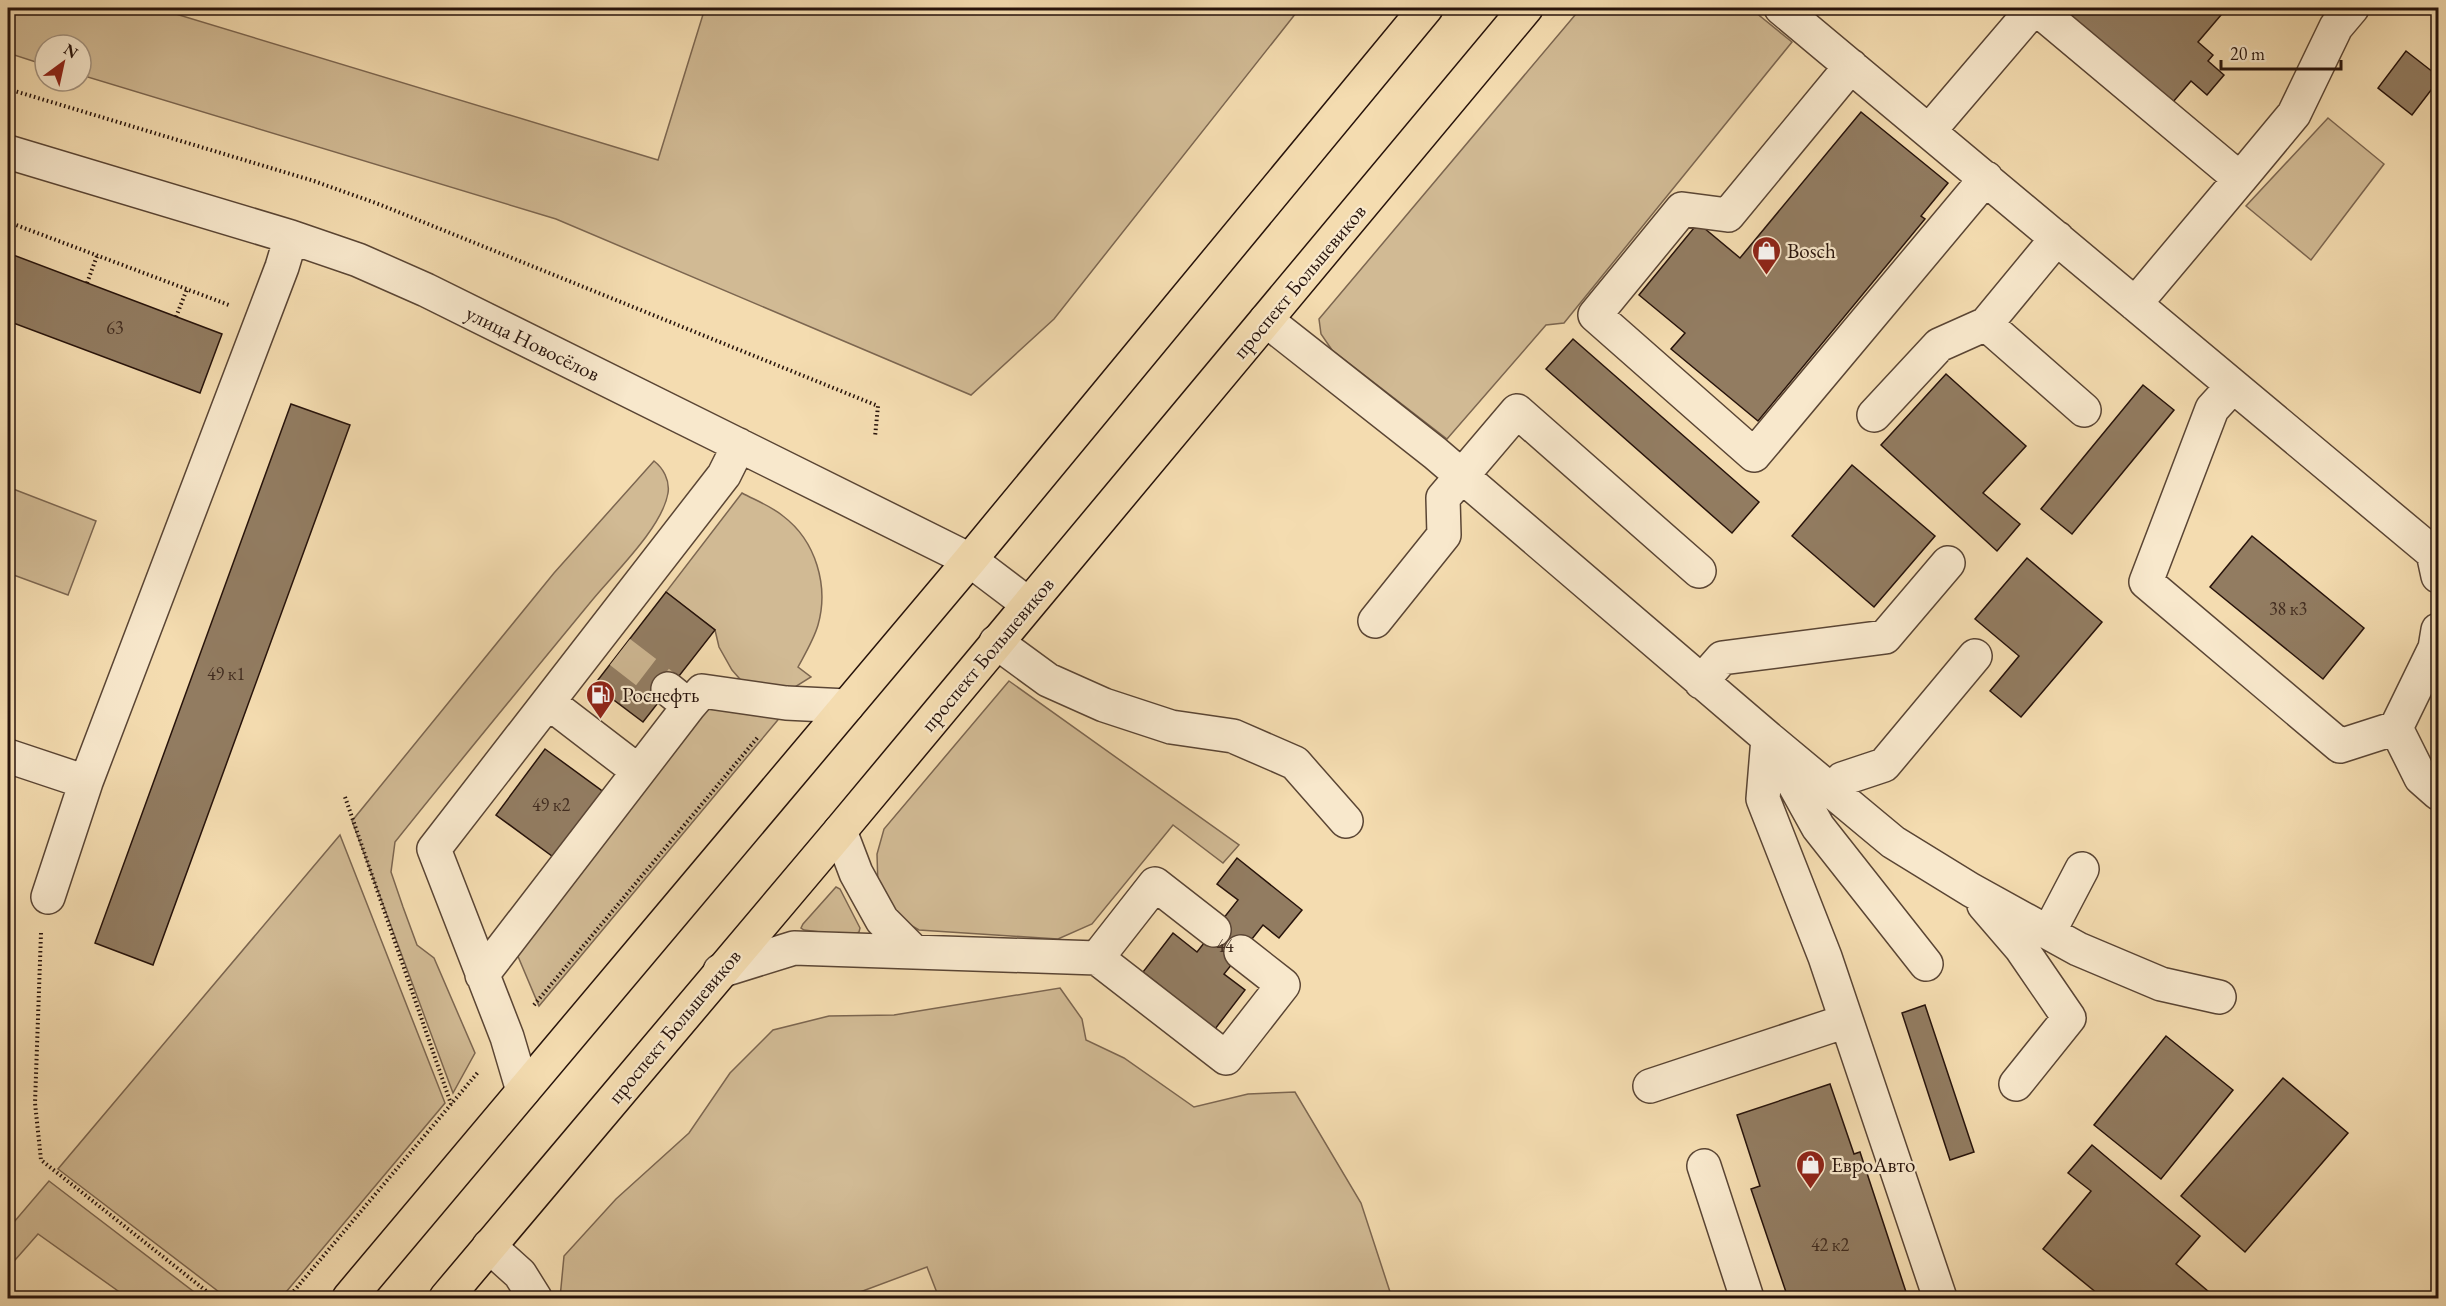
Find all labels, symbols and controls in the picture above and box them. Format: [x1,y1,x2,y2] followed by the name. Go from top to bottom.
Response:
[33,33,93,93] north arrow
[2221,33,2341,71] scale bar
[60,39,82,63] text: N
[2230,42,2265,65] text: 20 m
[1226,198,1372,364] street label: проспект Большевиков
[1750,234,1782,276] shop icon: Bosch
[1787,237,1836,264] place label: Bosch
[462,299,604,387] street label: улица Новосёлов
[106,316,124,339] house number: 63
[914,571,1060,737] street label: проспект Большевиков
[2269,597,2307,620] house number: 38 к3
[207,662,245,685] house number: 49 к1
[585,678,617,720] fuel station icon: Роснефть
[622,681,699,708] place label: Роснефть
[532,793,570,816] house number: 49 к2
[1216,934,1234,957] house number: 44
[601,943,747,1109] street label: проспект Большевиков
[1794,1148,1826,1190] shop icon: ЕвроАвто
[1831,1151,1915,1178] place label: ЕвроАвто
[1811,1233,1849,1256] house number: 42 к2

